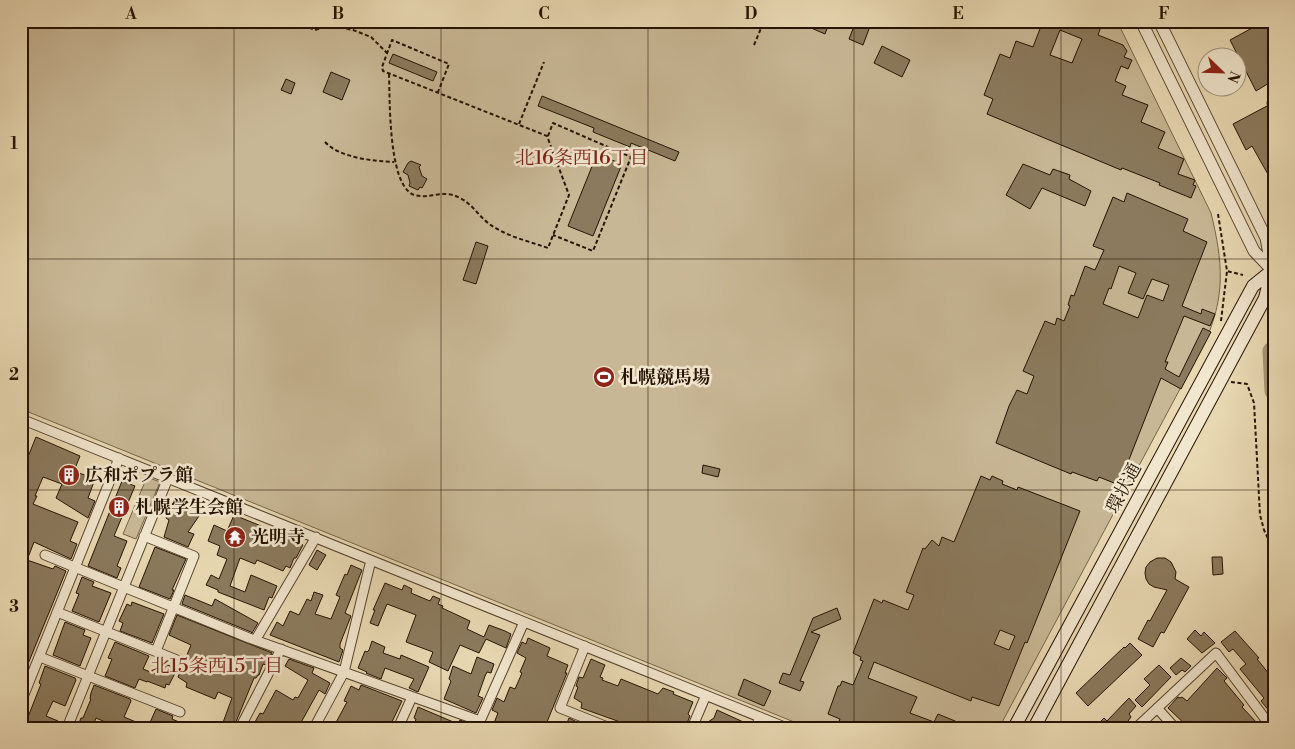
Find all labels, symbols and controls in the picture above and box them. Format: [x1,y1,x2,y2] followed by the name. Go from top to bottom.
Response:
[124,4,137,24] text: A
[332,4,344,24] text: B
[538,4,550,24] text: C
[745,4,758,24] text: D
[952,4,964,24] text: E
[1158,4,1170,24] text: F
[1198,48,1248,98] north arrow
[1223,68,1243,85] text: N
[10,134,18,154] text: 1
[515,146,649,170] district label: 北16条西16丁目
[9,365,19,385] text: 2
[592,365,616,389] sports icon: 札幌競馬場
[620,366,710,389] place label: 札幌競馬場
[1101,459,1147,517] street label: 環状通
[57,463,81,487] building icon: 広和ポプラ館
[85,464,193,487] place label: 広和ポプラ館
[107,495,131,519] building icon: 札幌学生会館
[135,496,243,519] place label: 札幌学生会館
[223,525,247,549] temple icon: 光明寺
[251,526,305,549] place label: 光明寺
[9,597,19,617] text: 3
[151,654,283,678] district label: 北15条西15丁目

